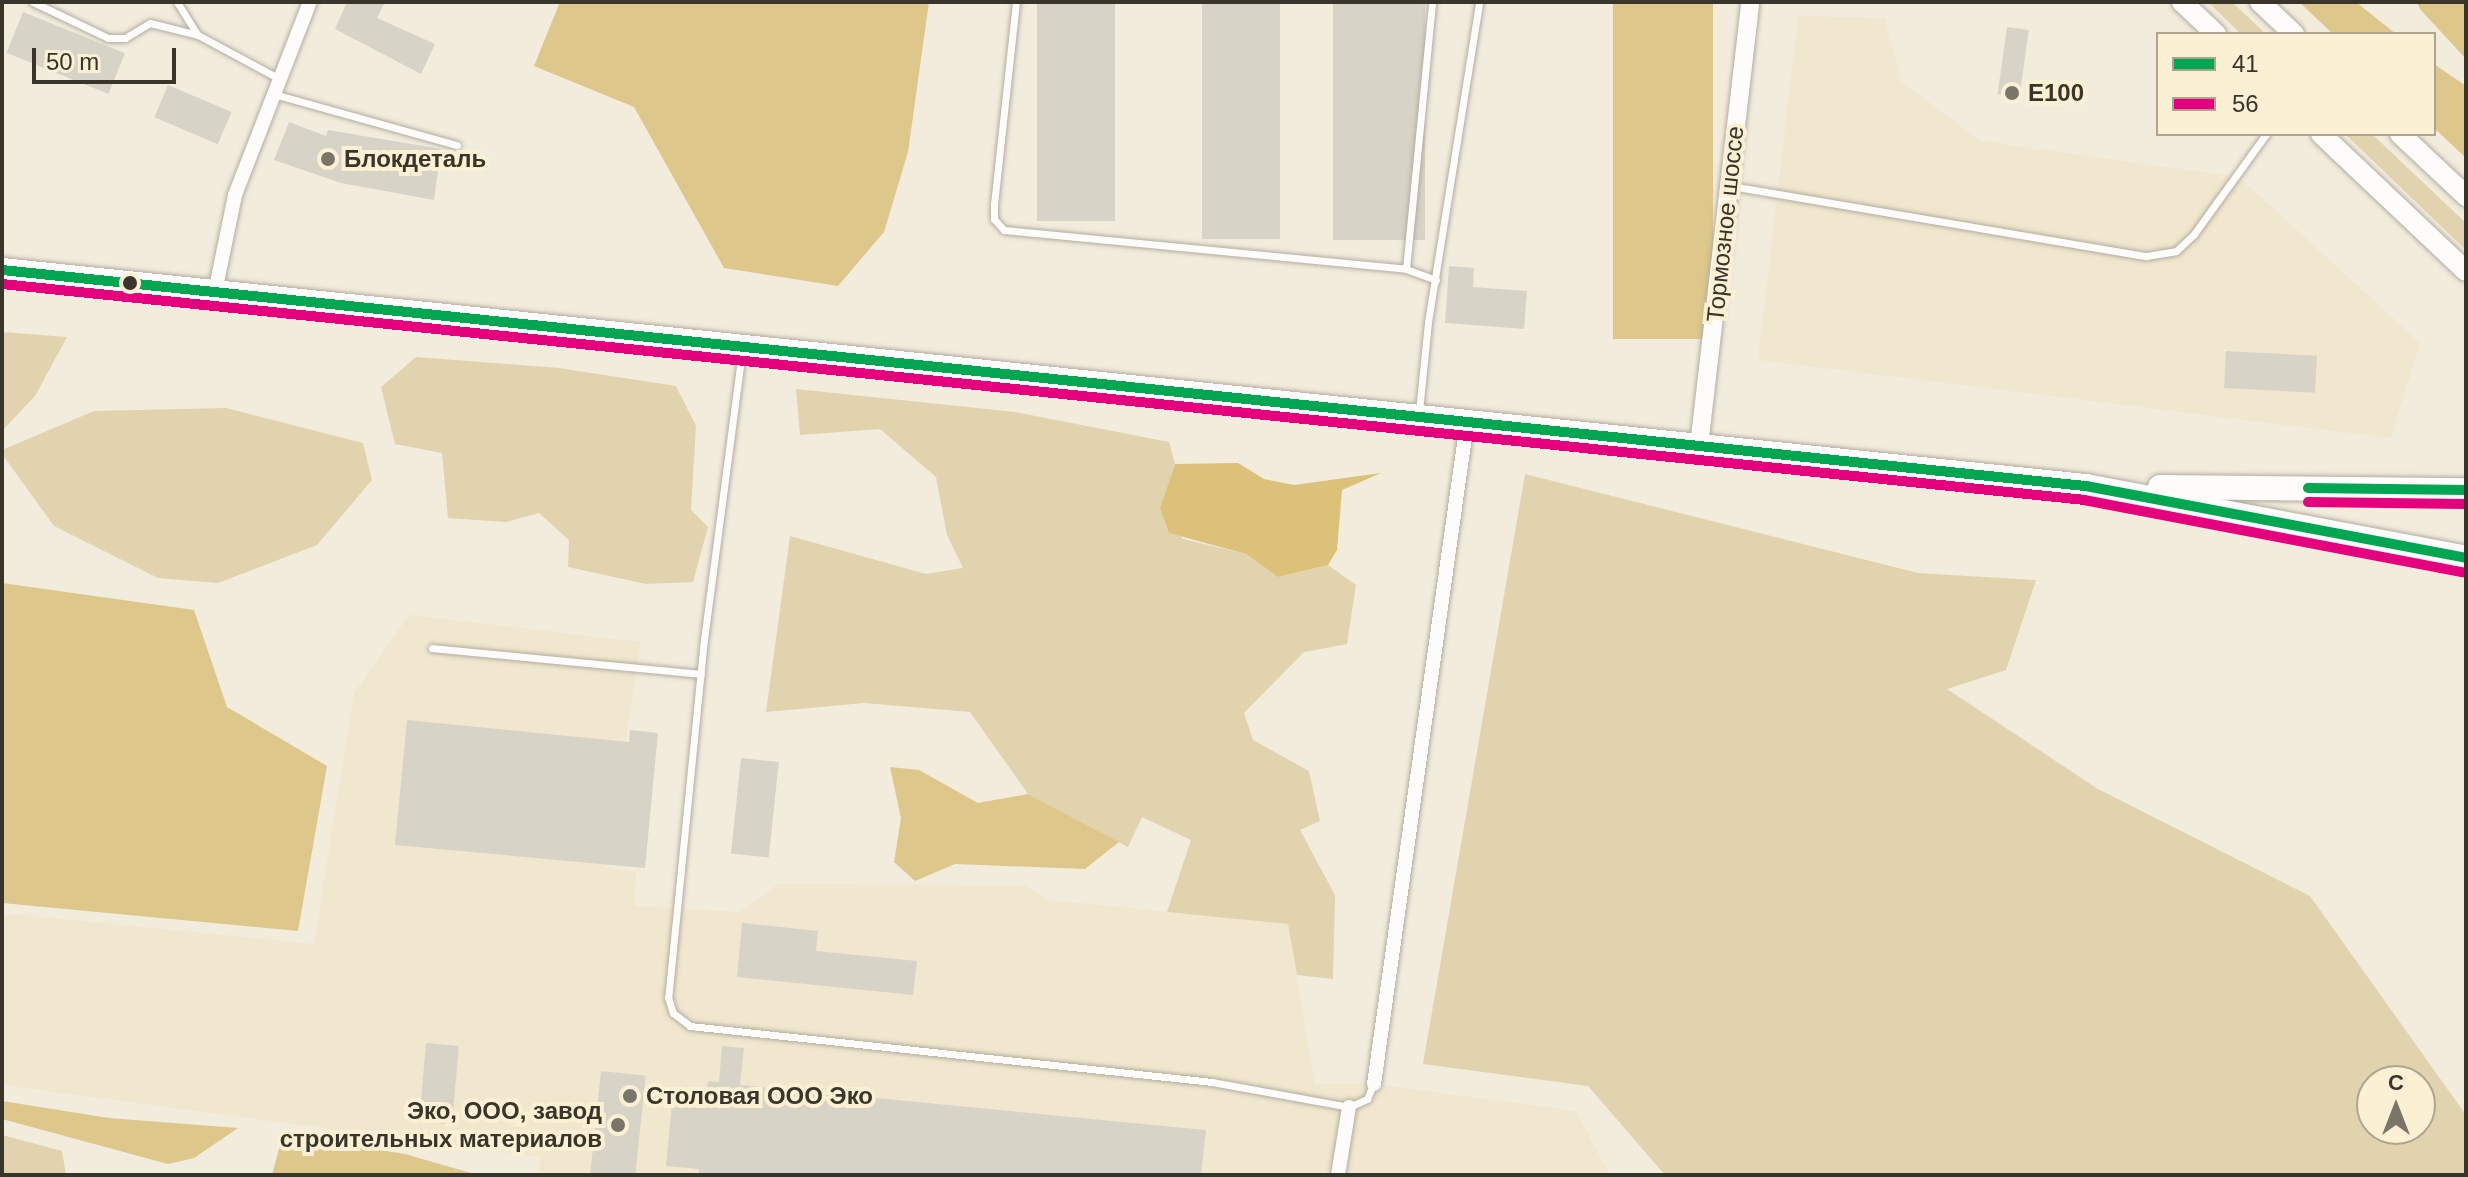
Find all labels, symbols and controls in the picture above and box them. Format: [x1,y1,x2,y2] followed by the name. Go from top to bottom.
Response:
[36,32,180,82] scale bar
[2156,32,2436,136] legend
[46,48,99,75] text: 50 m
[2232,50,2259,77] text: 41
[2028,79,2084,107] place label: E100
[2003,84,2021,102] marker: E100
[2232,90,2259,117] text: 56
[1700,125,1750,323] street label: Тормозное шоссе
[344,145,486,173] place label: Блокдеталь
[319,150,337,168] marker: Блокдеталь
[122,275,138,291] unlabelled marker
[2356,1065,2436,1145] north arrow
[2388,1070,2404,1095] text: С
[646,1082,873,1110] place label: Столовая ООО Эко
[621,1087,639,1105] marker: Столовая ООО Эко
[280,1097,602,1153] place label: Эко, ООО, завод строительных материалов
[609,1116,627,1134] marker: Эко, ООО, завод строительных материалов

